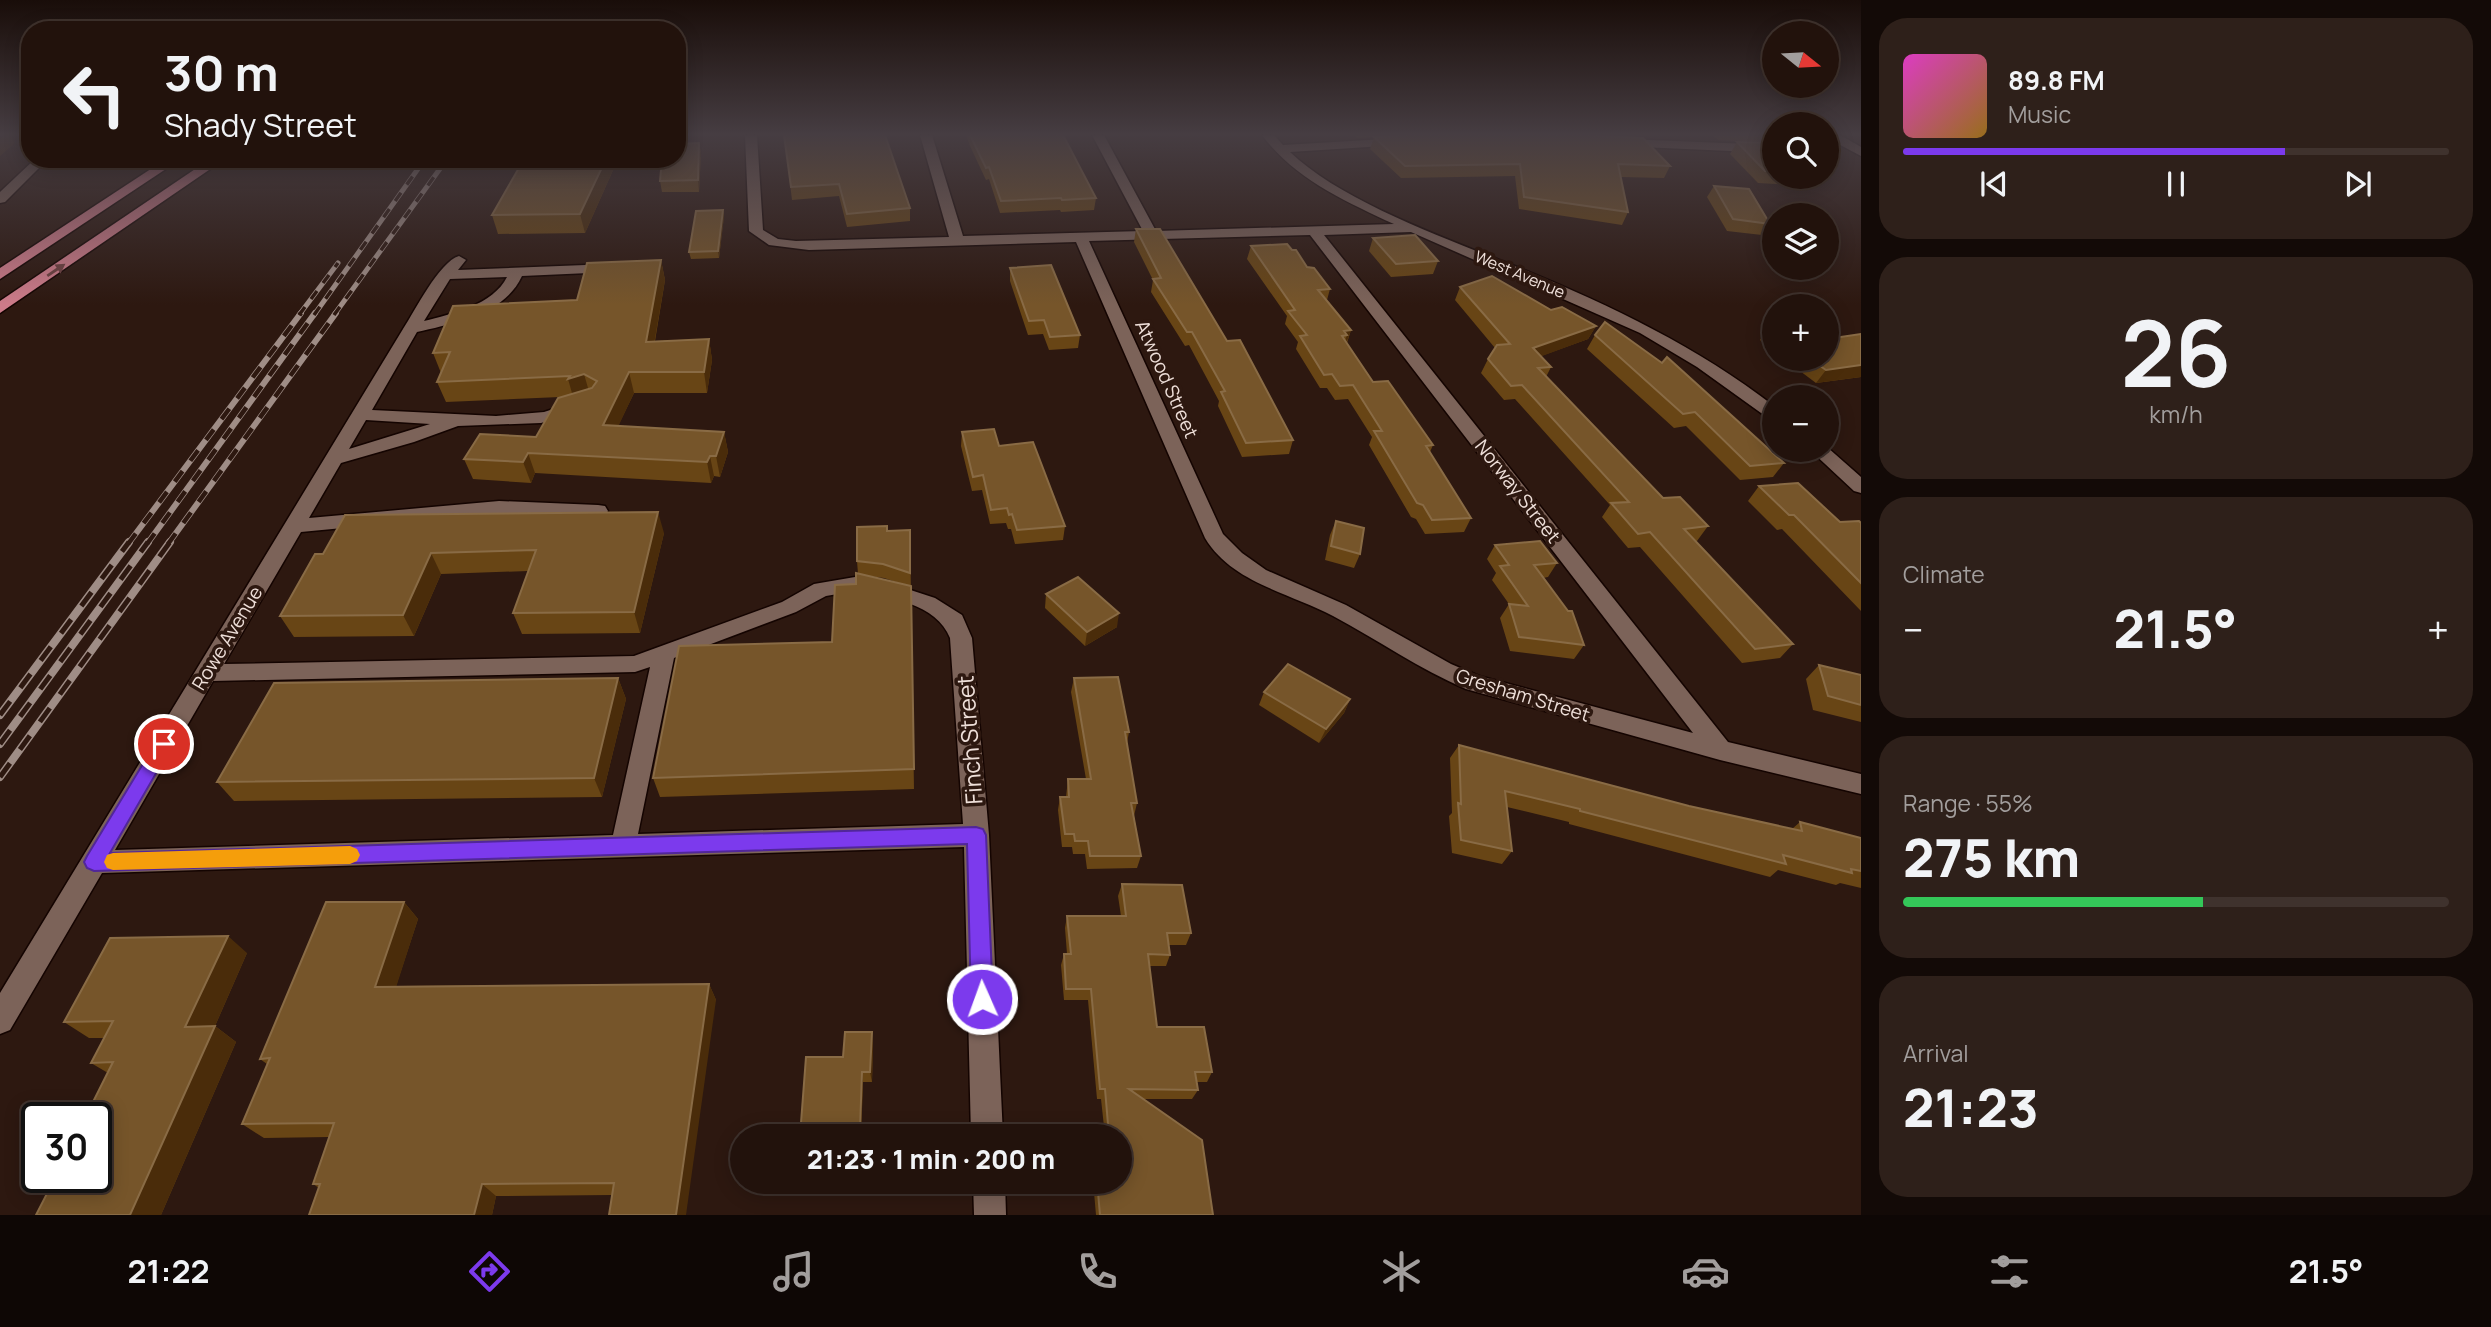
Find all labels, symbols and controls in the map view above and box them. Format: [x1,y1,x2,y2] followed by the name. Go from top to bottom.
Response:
[1762,21,1839,98] north arrow
[1762,21,1839,462] map controls
[164,39,279,106] text: 30 m
[49,49,140,140] icon: left
[2008,62,2105,98] text: 89.8 FM
[2008,98,2071,130] text: Music
[164,103,357,147] text: Shady Street
[1762,112,1839,189] button: search
[1975,165,2013,203] icon: previous
[2157,165,2195,203] icon: pause
[2339,165,2377,203] icon: next
[1762,203,1839,280] button: layers
[1471,245,1569,303] street label: West Avenue
[47,263,66,276] one-way arrow
[2121,290,2231,414] text: 26
[1762,294,1839,371] button: +
[1129,316,1205,442] street label: Atwood Street
[1762,385,1839,462] button: −
[2149,398,2203,430] text: km/h
[1469,434,1567,548] street label: Norway Street
[1903,558,1985,590] text: Climate
[186,581,268,695] street label: Rowe Avenue
[2114,593,2237,664] text: 21.5°
[1903,603,1924,655] text: −
[2427,603,2449,655] text: +
[1453,662,1593,728] street label: Gresham Street
[949,674,989,806] street label: Finch Street
[134,714,194,774] pin
[145,725,183,763] icon: arrive
[1903,787,2033,819] text: Range · 55%
[1903,822,2080,893] text: 275 km
[945,962,1019,1036] position arrow
[1903,1037,1969,1069] text: Arrival
[1903,1072,2039,1143] text: 21:23
[21,1102,112,1193] speed limit sign: 30
[807,1141,1055,1177] text: 21:23 · 1 min · 200 m
[465,1247,514,1296] icon: directions
[769,1247,818,1296] icon: music
[1073,1247,1122,1296] icon: phone
[1377,1247,1426,1296] icon: climate
[1681,1247,1730,1296] icon: car
[1985,1247,2034,1296] icon: filters
[128,1249,210,1293] text: 21:22
[2289,1249,2363,1293] text: 21.5°

